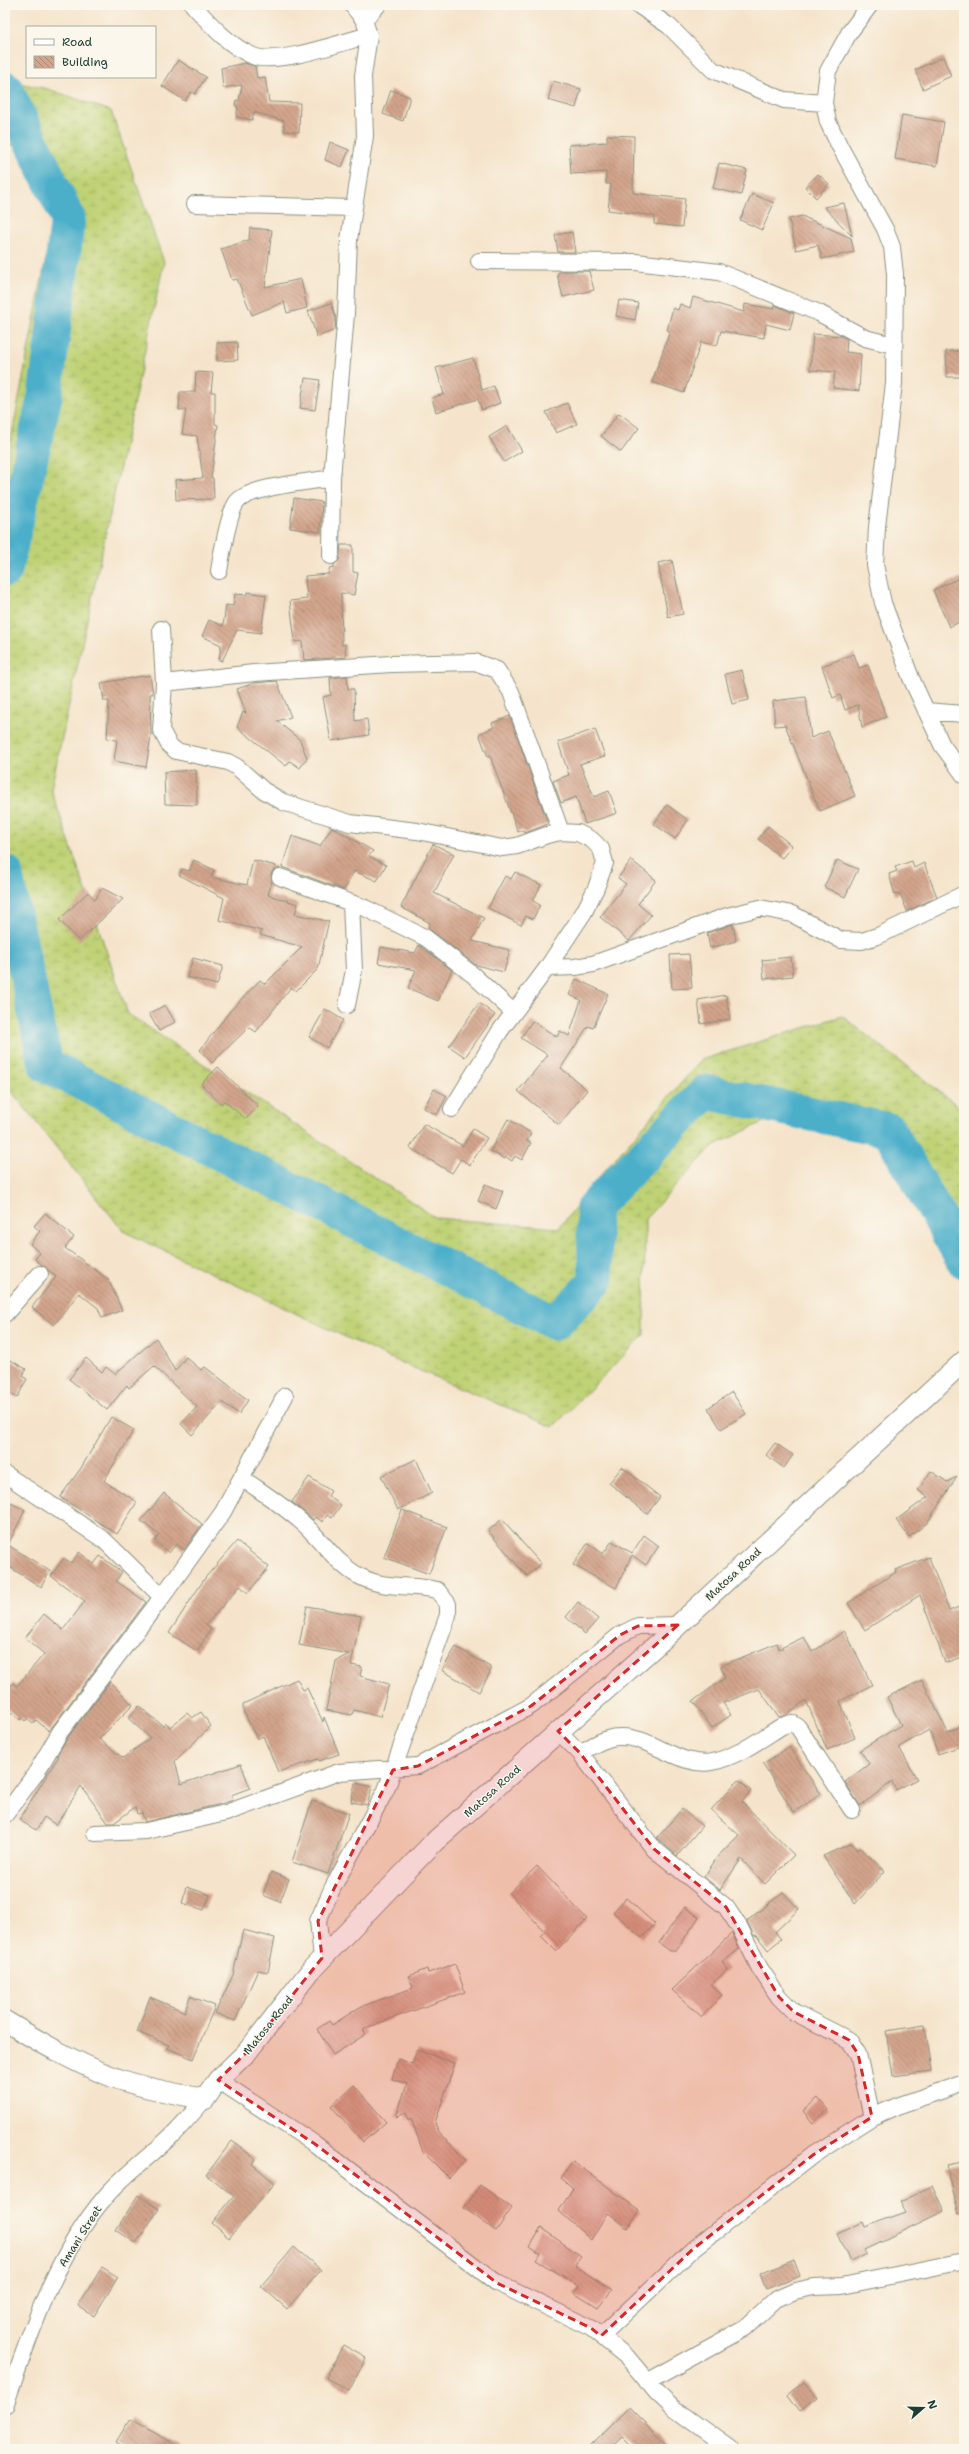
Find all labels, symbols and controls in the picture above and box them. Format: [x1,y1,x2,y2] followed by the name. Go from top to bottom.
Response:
[26,26,156,78] legend
[62,34,93,50] text: Road
[62,54,108,70] text: Building
[702,1544,765,1604] street label: Matosa Road
[461,1762,524,1821] street label: Matosa Road
[240,1993,297,2058] street label: Matosa Road
[56,2202,105,2270] street label: Amani Street
[903,2388,943,2428] north arrow
[923,2398,941,2412] text: N

